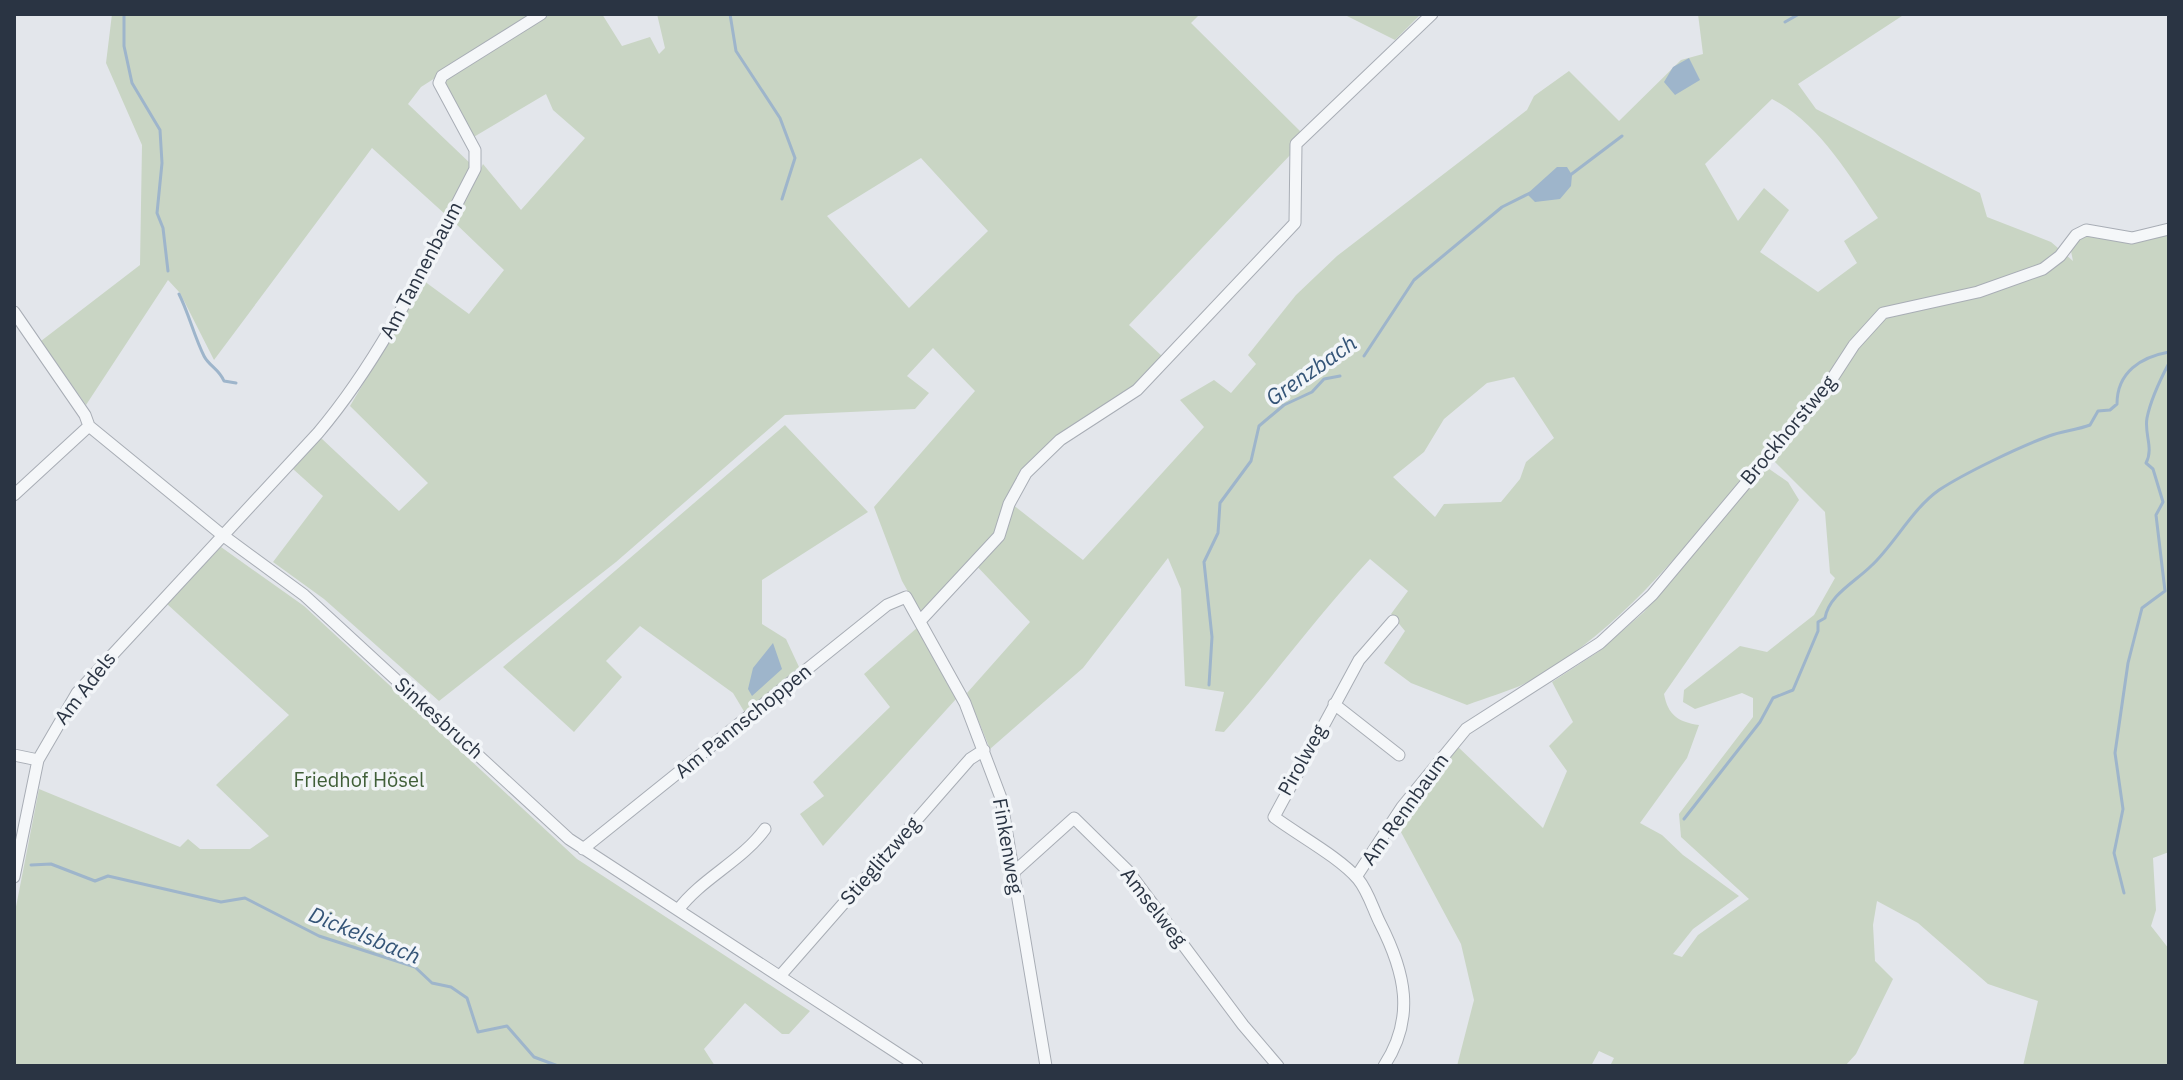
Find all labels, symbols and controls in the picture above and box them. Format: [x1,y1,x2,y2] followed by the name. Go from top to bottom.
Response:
[373,196,468,343] street label: Am Tannenbaum
[1260,328,1362,411] water label: Grenzbach
[1734,369,1842,490] street label: Brockhorstweg
[48,646,122,730] street label: Am Adels
[669,657,817,784] street label: Am Pannschoppen
[389,671,489,765] street label: Sinkesbruch
[1271,719,1332,800] street label: Pirolweg
[1355,747,1454,870] street label: Am Rennbaum
[294,766,424,793] park label: Friedhof Hösel
[987,796,1030,896] street label: Finkenweg
[834,810,926,911] street label: Stieglitzweg
[1115,862,1194,952] street label: Amselweg
[305,899,425,970] water label: Dickelsbach

